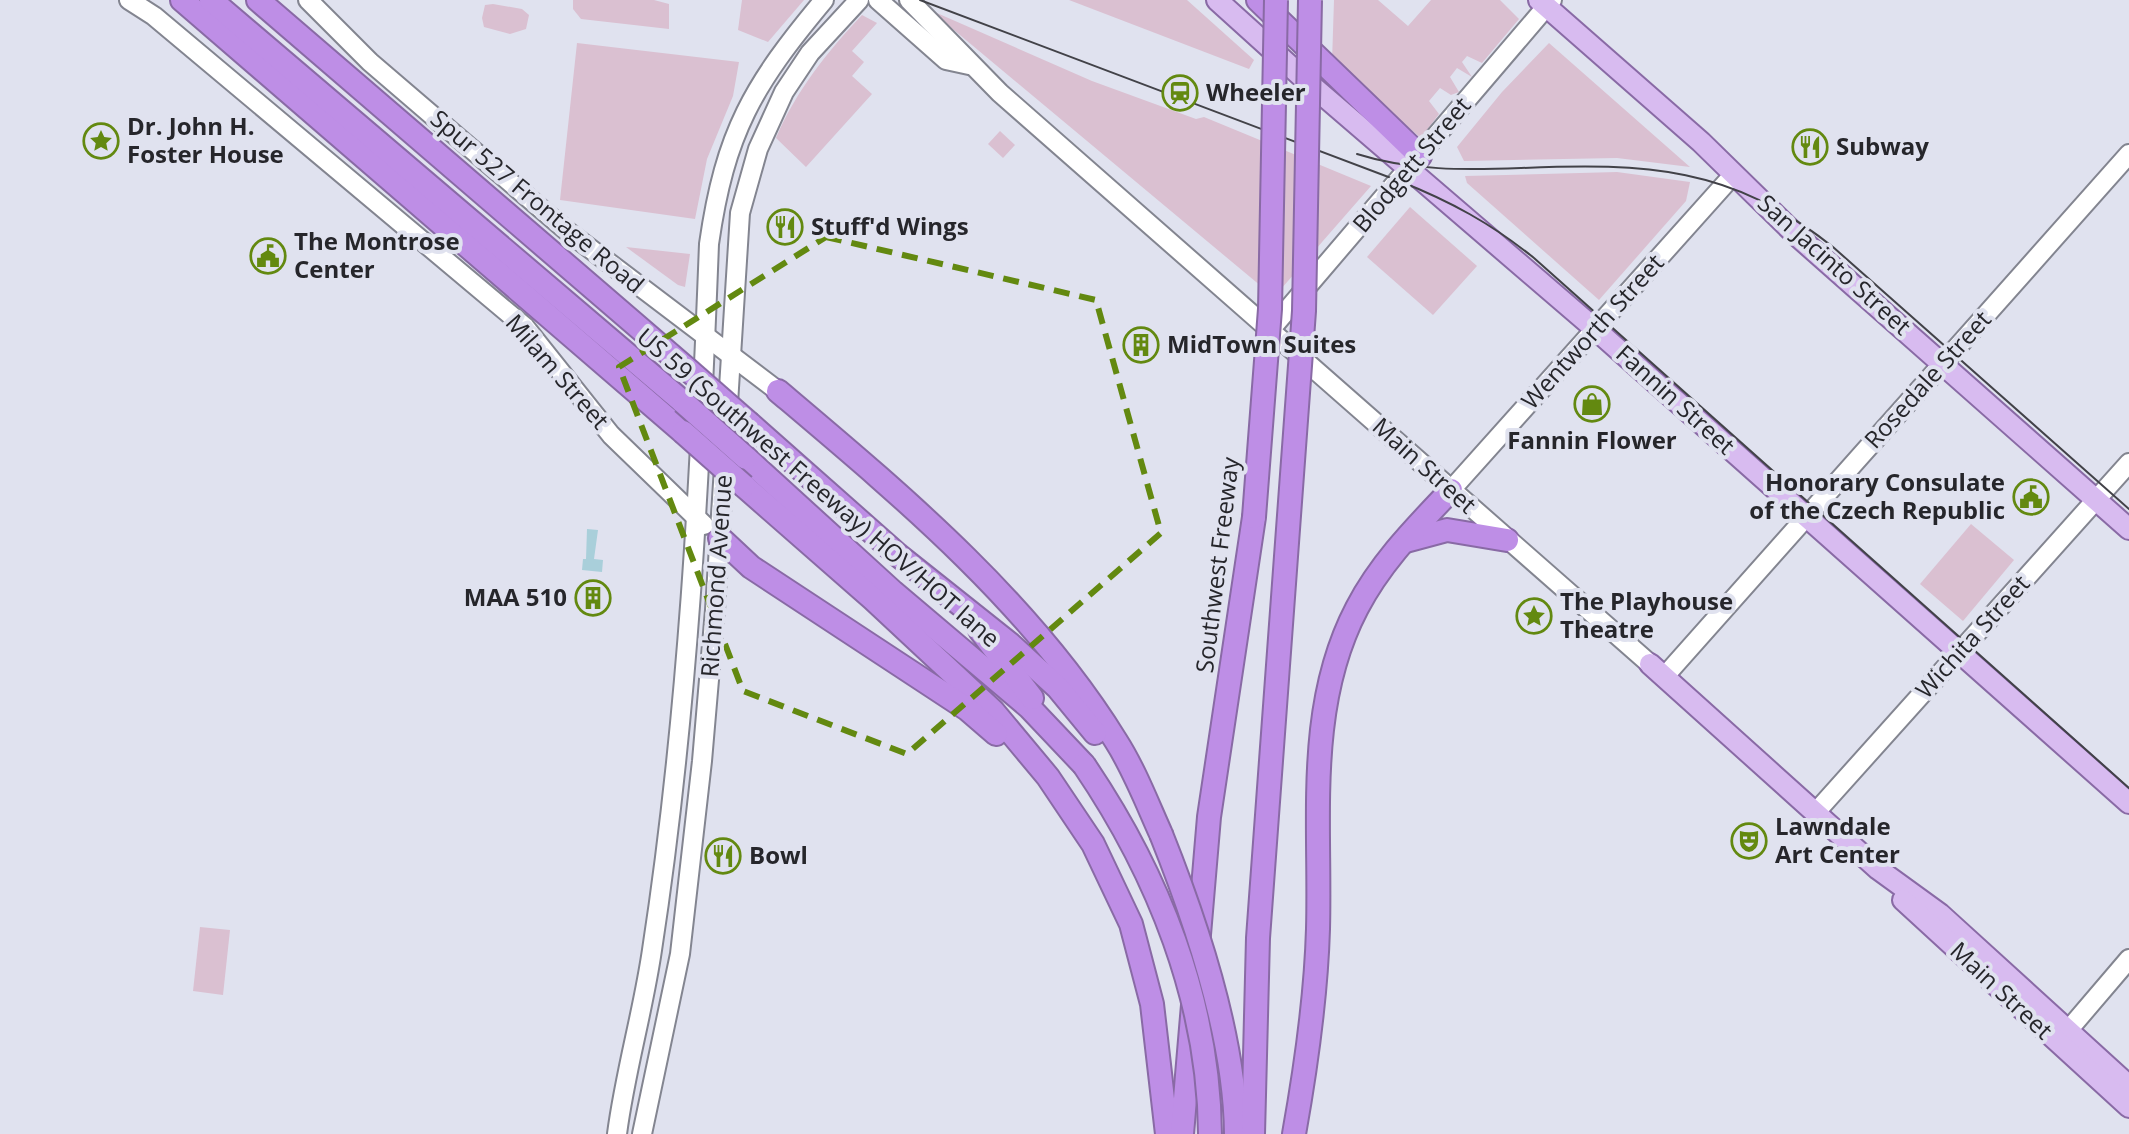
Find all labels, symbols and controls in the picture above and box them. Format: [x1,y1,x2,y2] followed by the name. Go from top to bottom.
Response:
[1161,74,1199,112] station icon: Wheeler
[1206,75,1306,108] place label: Wheeler
[1344,89,1477,239] street label: Blodgett Street
[424,102,652,300] street label: Spur 527 Frontage Road
[127,109,284,170] place label: Dr. John H. Foster House
[82,122,120,160] place icon: Dr. John H. Foster House
[1791,128,1829,166] restaurant icon: Subway
[1836,129,1929,162] place label: Subway
[1751,186,1919,342] street label: San Jacinto Street
[766,208,804,246] restaurant icon: Stuff'd Wings
[811,209,969,242] place label: Stuff'd Wings
[294,224,460,285] place label: The Montrose Center
[249,237,287,275] public building icon: The Montrose Center
[1513,246,1670,416] street label: Wentworth Street
[1856,303,1998,455] street label: Rosedale Street
[499,306,617,436] street label: Milam Street
[630,320,1007,654] street label: US 59 (Southwest Freeway) HOV/HOT lane
[1122,326,1160,364] building icon: MidTown Suites
[1167,327,1356,360] place label: MidTown Suites
[1610,337,1742,461] street label: Fannin Street
[1573,385,1611,423] shop icon: Fannin Flower
[1366,409,1484,520] street label: Main Street
[1507,423,1677,456] place label: Fannin Flower
[1187,454,1246,675] street label: Southwest Freeway
[1749,465,2005,526] place label: Honorary Consulate of the Czech Republic
[692,474,739,678] street label: Richmond Avenue
[2012,478,2050,516] public building icon: Honorary Consulate of the Czech Republic
[1908,567,2036,705] street label: Wichita Street
[574,579,612,617] building icon: MAA 510
[464,580,567,613] place label: MAA 510
[1560,584,1733,645] place label: The Playhouse Theatre
[1515,597,1553,635] place icon: The Playhouse Theatre
[1775,809,1900,870] place label: Lawndale Art Center
[1730,822,1768,860] theatre icon: Lawndale Art Center
[704,837,742,875] restaurant icon: Bowl
[749,838,808,871] place label: Bowl
[1944,934,2060,1046] street label: Main Street

